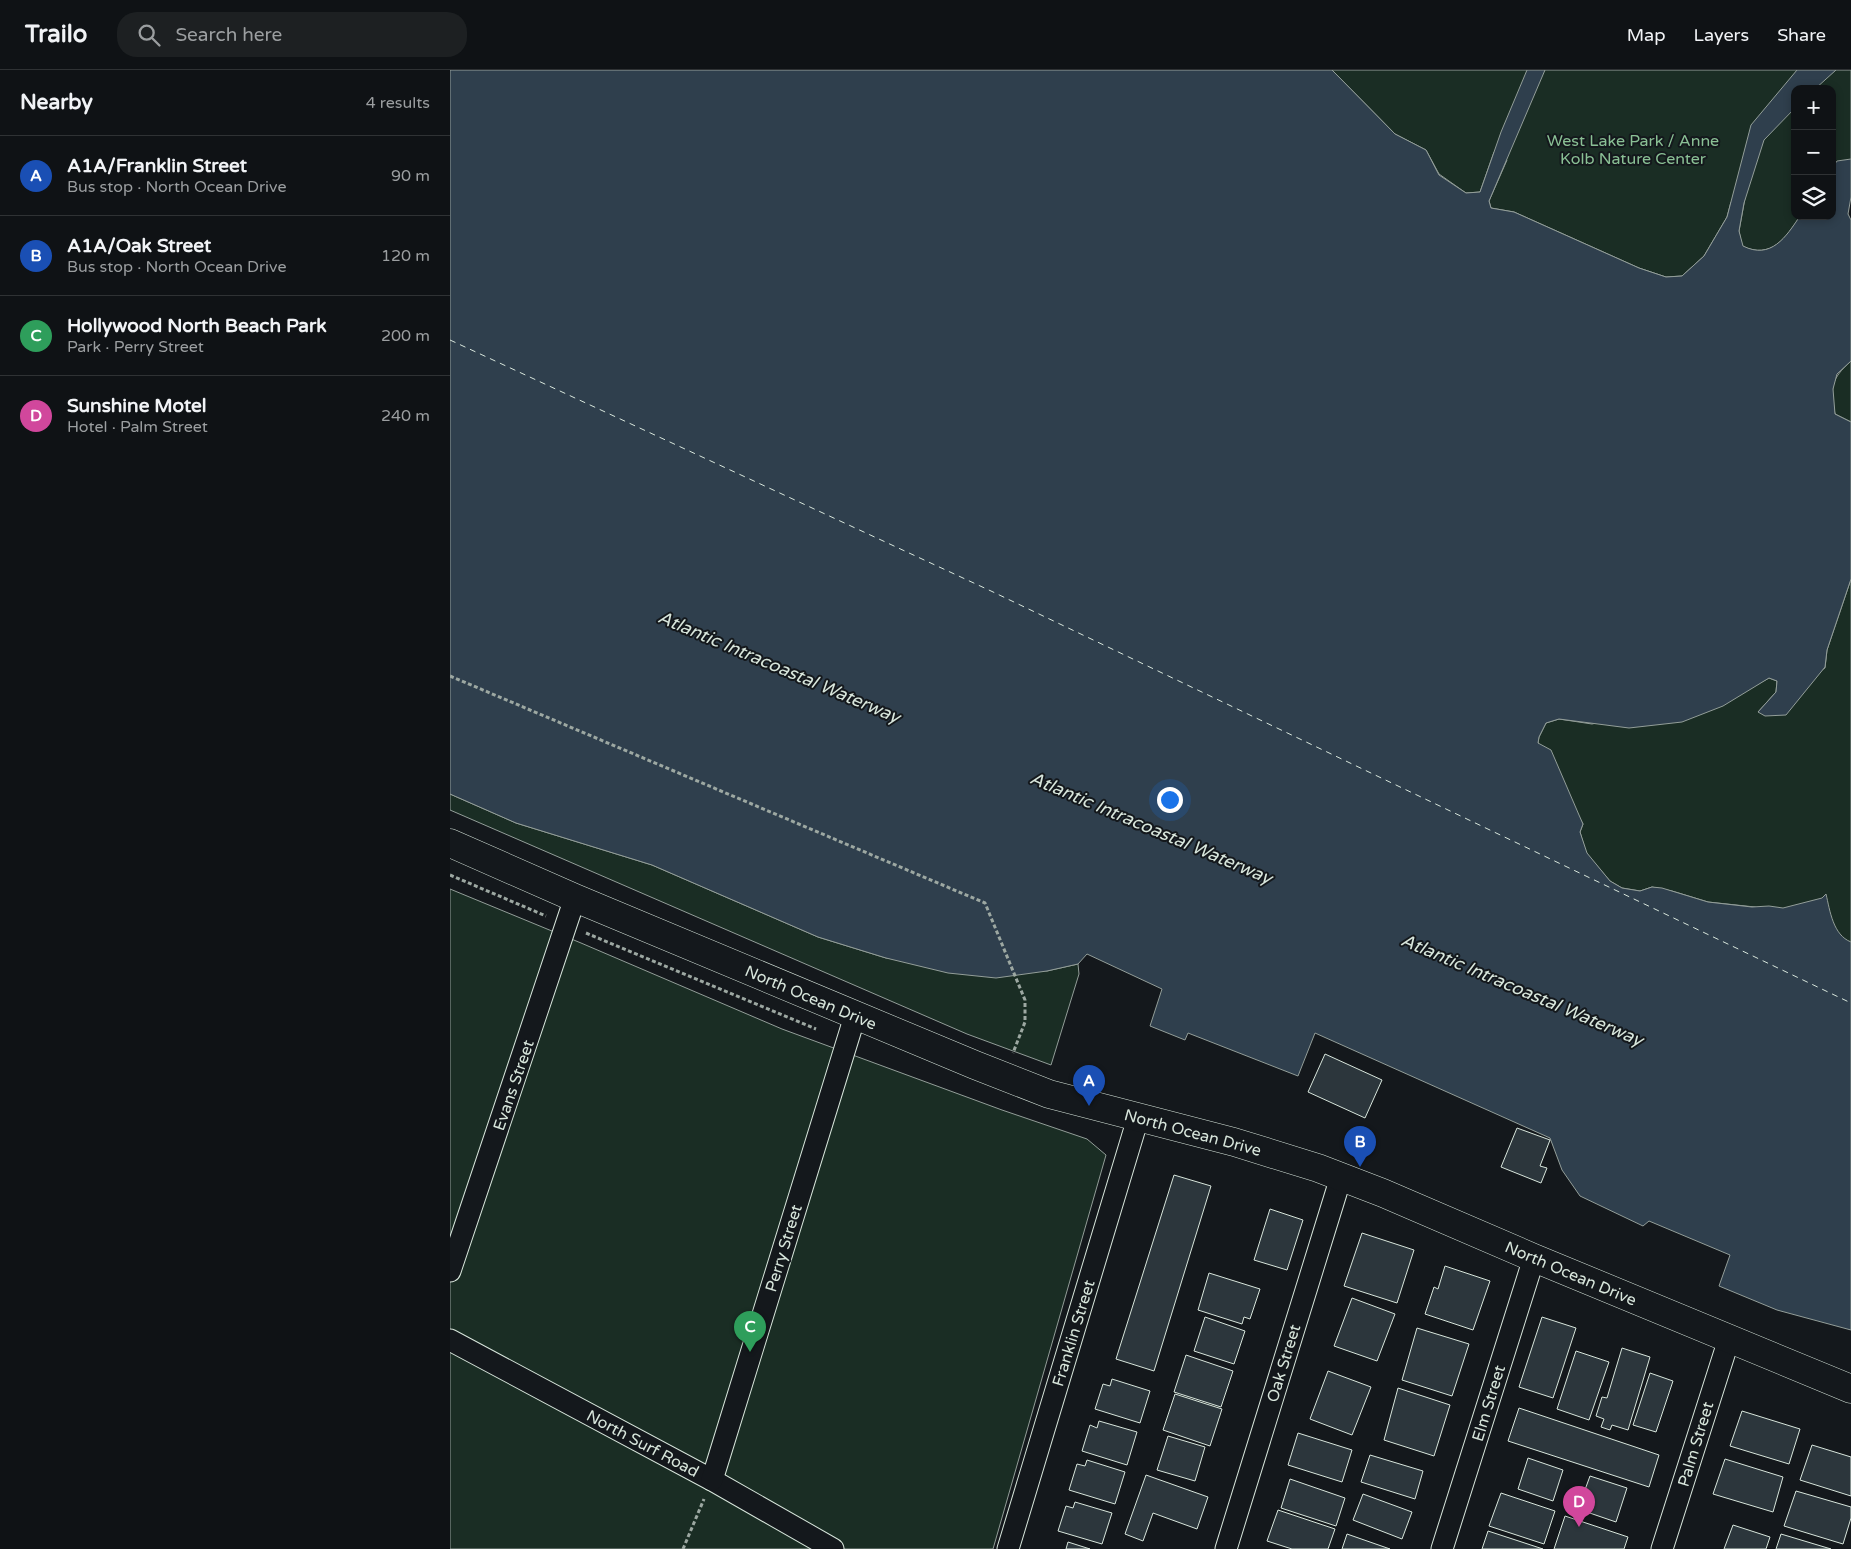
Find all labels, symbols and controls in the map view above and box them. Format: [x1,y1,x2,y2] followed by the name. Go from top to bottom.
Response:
[117,12,467,57] search box
[25,20,87,49] text: Trailo
[135,21,163,49] icon: search
[175,24,282,46] text: Search here
[1627,24,1666,46] text: Map
[1694,24,1749,46] text: Layers
[1777,24,1826,46] text: Share
[1791,85,1836,220] map controls
[1791,85,1836,130] button: +
[20,90,93,115] text: Nearby
[366,93,430,113] text: 4 results
[1791,130,1836,175] button: −
[1547,131,1719,169] park label: West Lake Park / Anne Kolb Nature Center
[67,155,247,177] text: A1A/Franklin Street
[30,166,42,186] text: A
[391,166,430,186] text: 90 m
[1791,175,1836,220] button: layers
[67,177,287,197] text: Bus stop · North Ocean Drive
[67,235,211,257] text: A1A/Oak Street
[30,246,42,266] text: B
[381,246,430,266] text: 120 m
[67,257,287,277] text: Bus stop · North Ocean Drive
[67,315,327,337] text: Hollywood North Beach Park
[30,326,42,346] text: C
[381,326,430,346] text: 200 m
[67,337,204,357] text: Park · Perry Street
[67,395,207,417] text: Sunshine Motel
[30,406,42,426] text: D
[381,406,430,426] text: 240 m
[67,417,208,437] text: Hotel · Palm Street
[655,606,905,729] water label: Atlantic Intracoastal Waterway
[1027,767,1277,890] water label: Atlantic Intracoastal Waterway
[1157,787,1183,813] your location
[1398,929,1648,1052] water label: Atlantic Intracoastal Waterway
[742,961,879,1035] street label: North Ocean Drive
[489,1037,539,1133] street label: Evans Street
[1073,1065,1105,1106] pin: A
[1122,1105,1263,1161] street label: North Ocean Drive
[1344,1126,1376,1167] pin: B
[761,1202,807,1294] street label: Perry Street
[1502,1237,1639,1311] street label: North Ocean Drive
[1048,1278,1100,1389] street label: Franklin Street
[734,1311,766,1352] pin: C
[1263,1322,1305,1405] street label: Oak Street
[1468,1363,1510,1444] street label: Elm Street
[1674,1399,1718,1489] street label: Palm Street
[583,1406,702,1482] street label: North Surf Road
[1563,1486,1595,1527] pin: D

